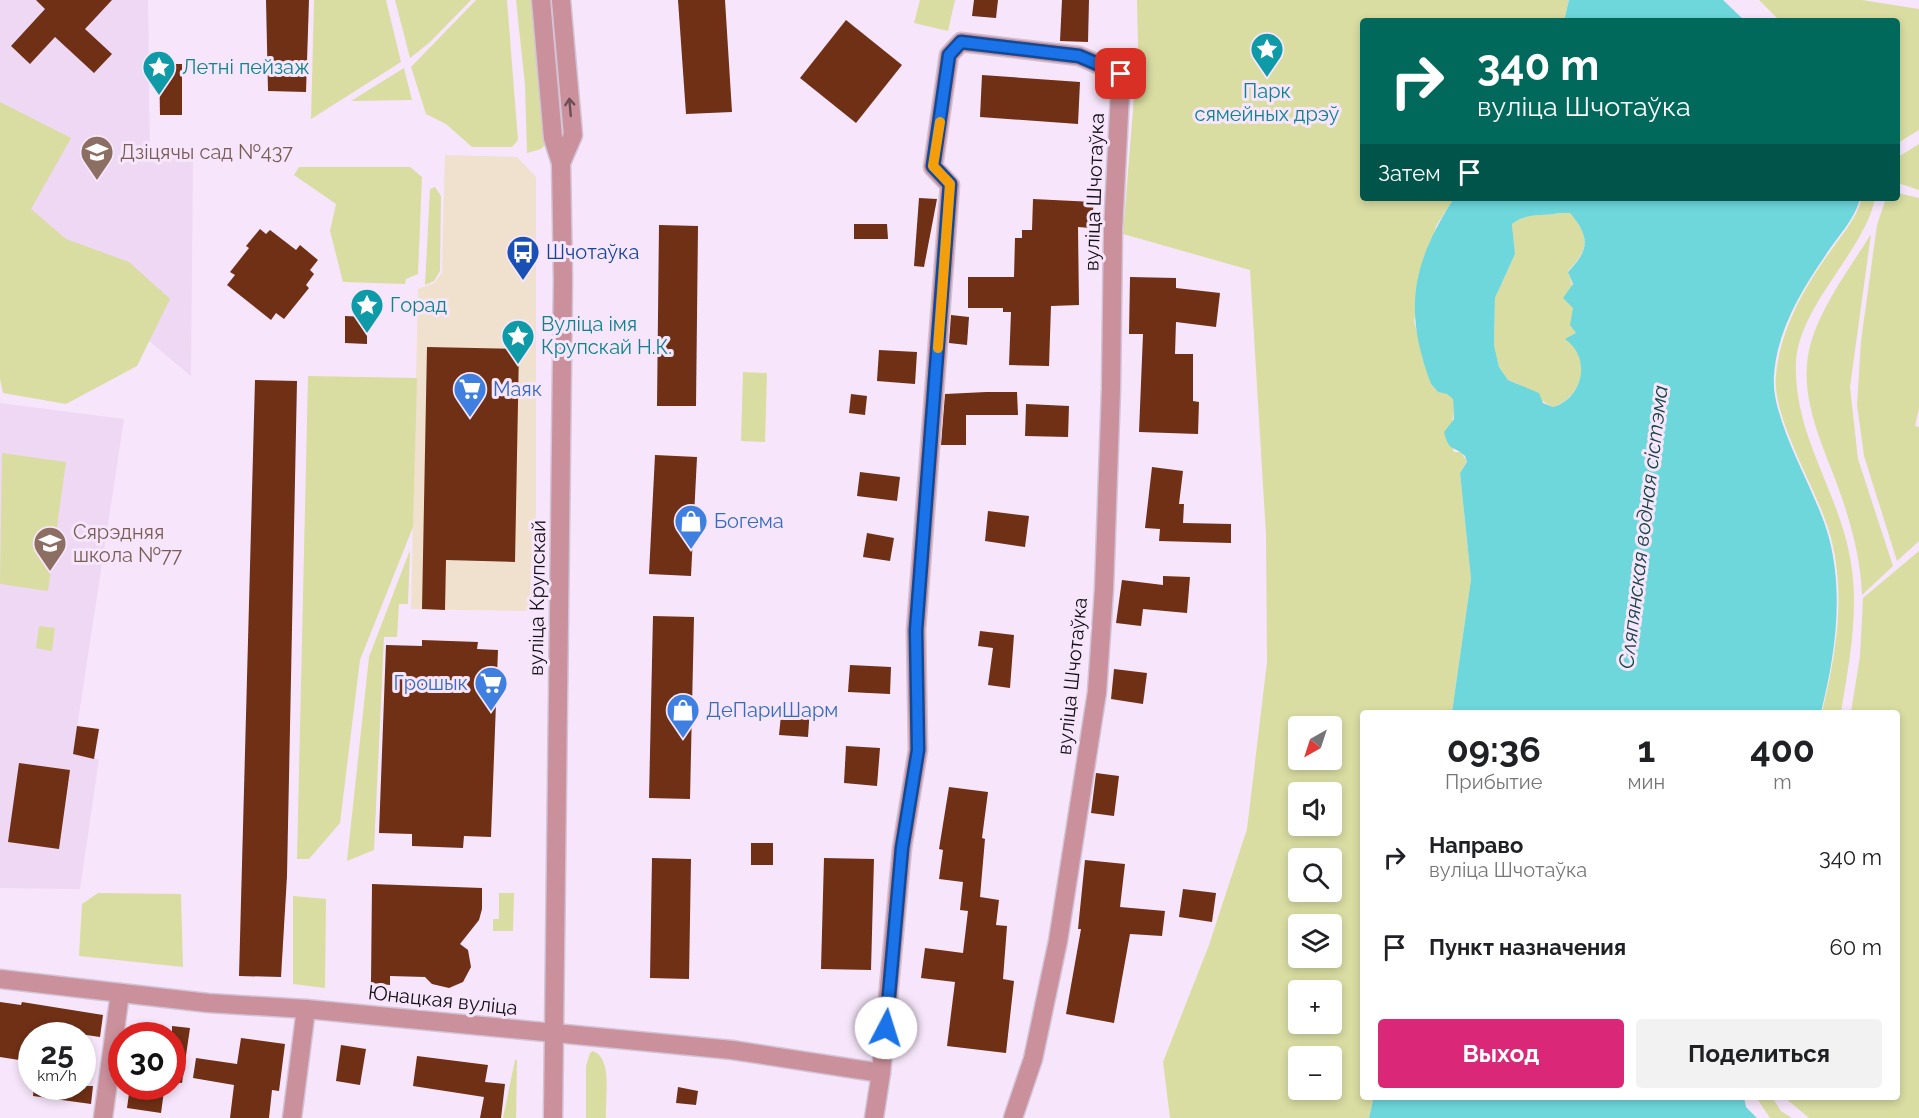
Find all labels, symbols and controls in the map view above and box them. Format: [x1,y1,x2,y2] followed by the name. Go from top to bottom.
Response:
[1249,31,1285,78] place icon: Парк сямейных дрэў
[1477,41,1599,90] text: 340 m
[1378,42,1456,120] icon: right
[1095,48,1146,99] pin
[141,49,177,96] place icon: Летні пейзаж
[182,55,310,79] place label: Летні пейзаж
[1104,57,1137,90] icon: arrive
[1195,79,1340,126] place label: Парк сямейных дрэў
[1477,91,1691,122] text: вуліца Шчотаўка
[564,98,575,117] one-way arrow
[1079,113,1109,271] street label: вуліца Шчотаўка
[79,134,115,181] school or university icon: Дзіцячы сад №437
[120,140,293,164] place label: Дзіцячы сад №437
[1453,156,1486,189] icon: arrive
[1378,160,1441,186] text: Затем
[505,234,541,281] bus stop icon: Шчотаўка
[546,240,639,264] place label: Шчотаўка
[349,287,385,334] place icon: Горад
[390,293,447,317] place label: Горад
[541,312,672,359] place label: Вуліца імя Крупскай Н.К.
[500,318,536,365] place icon: Вуліца імя Крупскай Н.К.
[452,371,488,418] supermarket icon: Маяк
[493,377,542,401] place label: Маяк
[1613,384,1673,670] water label: Сляпянская водная сістэма
[673,503,709,550] shop icon: Богема
[714,509,784,533] place label: Богема
[73,520,183,567] place label: Сярэдняя школа №77
[524,520,550,676] street label: вуліца Крупскай
[32,525,68,572] school or university icon: Сярэдняя школа №77
[1052,596,1092,756] street label: вуліца Шчотаўка
[473,665,509,712] supermarket icon: Грошык
[394,671,468,695] place label: Грошык
[665,692,701,739] shop icon: ДеПариШарм
[706,698,838,722] place label: ДеПариШарм
[1288,716,1342,770] north arrow
[1288,716,1342,1100] map controls
[1447,728,1541,770] text: 09:36
[1637,728,1655,770] text: 1
[1750,728,1815,770] text: 400
[1445,770,1542,794] text: Прибытие
[1628,770,1665,794] text: мин
[1773,770,1792,794] text: m
[1288,782,1342,836] button: sound
[1429,832,1523,858] text: Направо
[1378,841,1411,874] icon: right
[1819,844,1882,870] text: 340 m
[1288,848,1342,902] button: search
[1429,858,1587,882] text: вуліца Шчотаўка
[1288,914,1342,968] button: layers
[1378,931,1411,964] icon: arrive
[1429,934,1626,960] text: Пункт назначения
[1829,934,1882,960] text: 60 m
[367,980,519,1020] street label: Юнацкая вуліца
[1288,980,1342,1034] button: +
[854,996,918,1060] position arrow
[1378,1019,1624,1088] button: Выход
[1636,1019,1882,1088] button: Поделиться
[108,1022,186,1100] speed limit sign: 30
[40,1036,74,1071] text: 25
[1288,1046,1342,1100] button: −
[37,1067,77,1085] text: km/h

